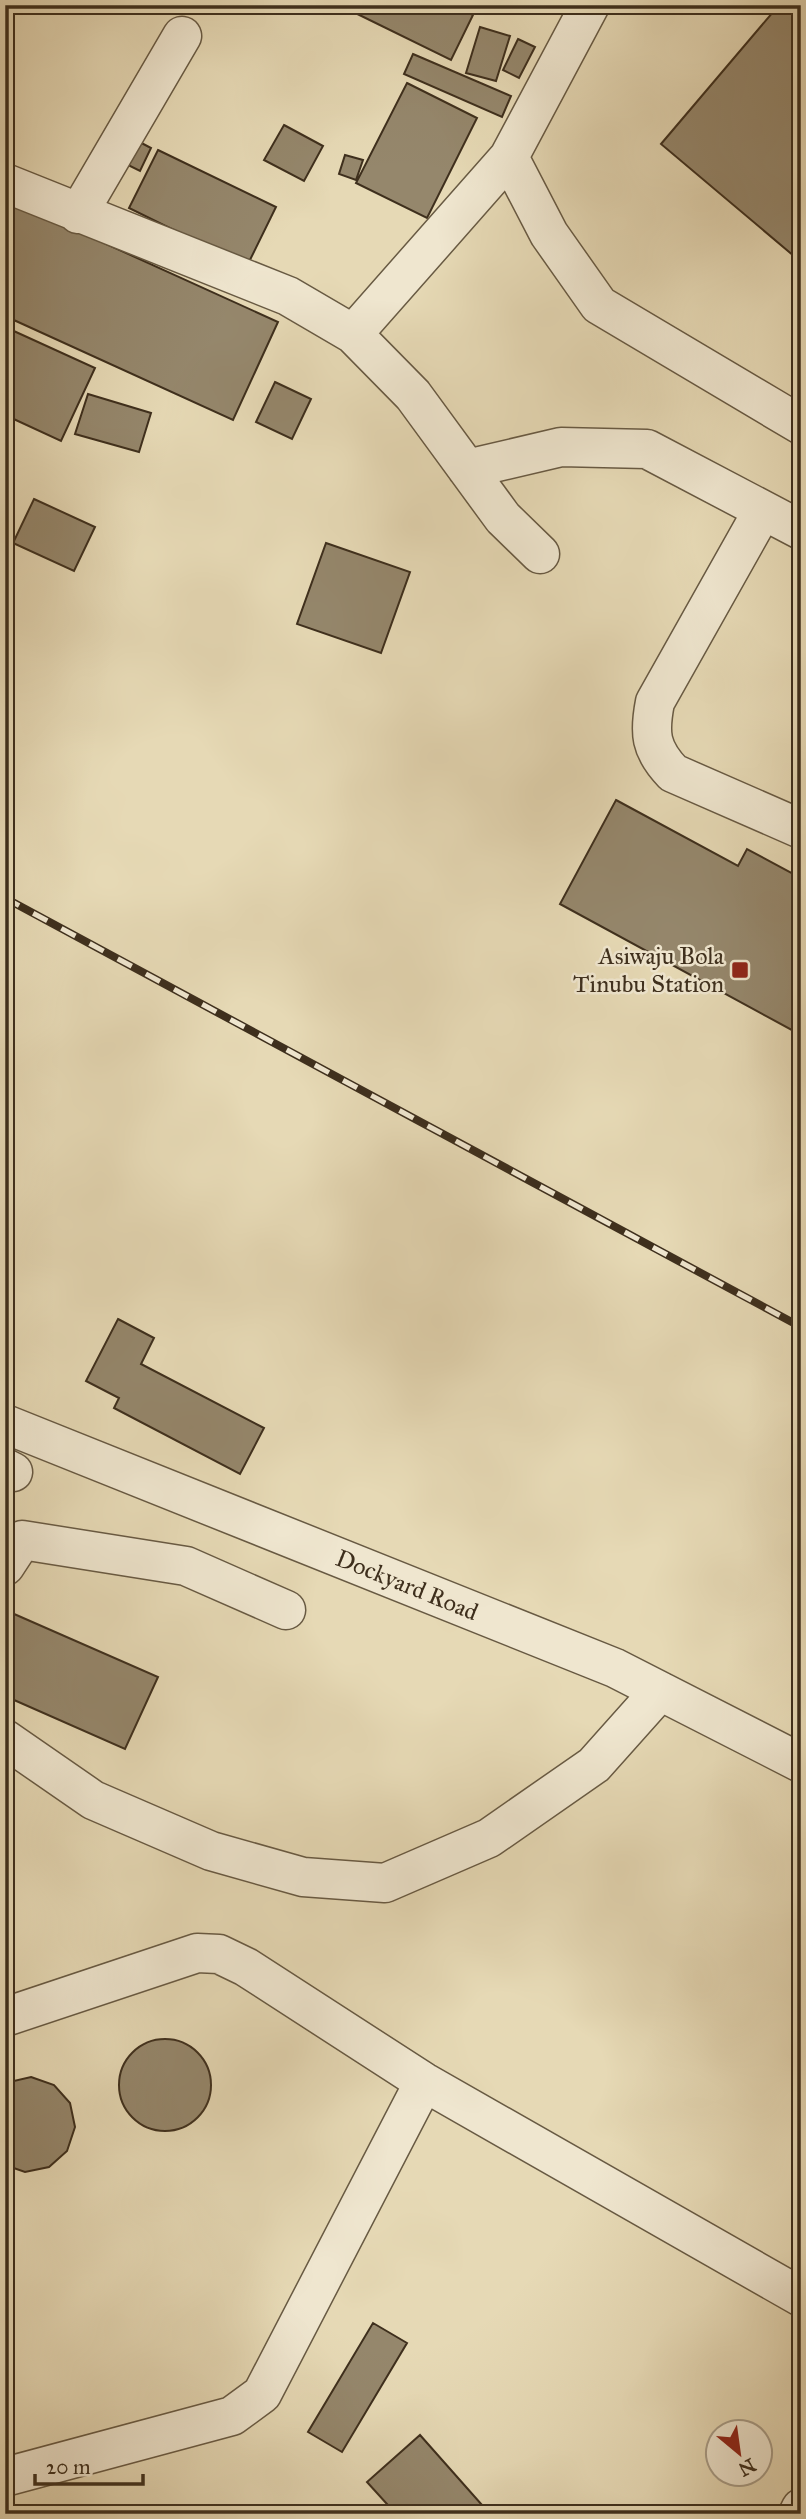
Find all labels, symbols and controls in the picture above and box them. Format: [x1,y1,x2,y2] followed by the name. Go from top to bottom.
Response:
[573,941,725,999] place label: Asiwaju Bola Tinubu Station
[730,960,750,980] marker: Asiwaju Bola Tinubu Station
[331,1543,483,1627] street label: Dockyard Road
[704,2418,774,2488] north arrow
[35,2442,144,2486] scale bar
[734,2453,760,2481] text: N
[46,2454,91,2480] text: 20 m

